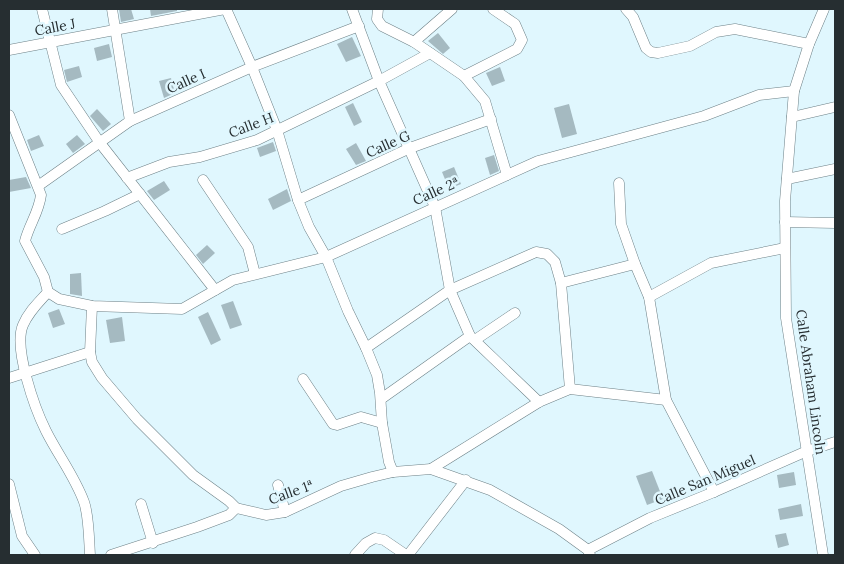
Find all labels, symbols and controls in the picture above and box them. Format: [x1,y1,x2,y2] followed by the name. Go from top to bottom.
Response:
[33,14,77,40] street label: Calle J
[164,65,208,97] street label: Calle I
[226,108,276,142] street label: Calle H
[363,126,413,162] street label: Calle G
[410,173,462,209] street label: Calle 2ª
[792,308,830,456] street label: Calle Abraham Lincoln
[652,451,758,509] street label: Calle San Miguel
[266,475,316,508] street label: Calle 1ª

